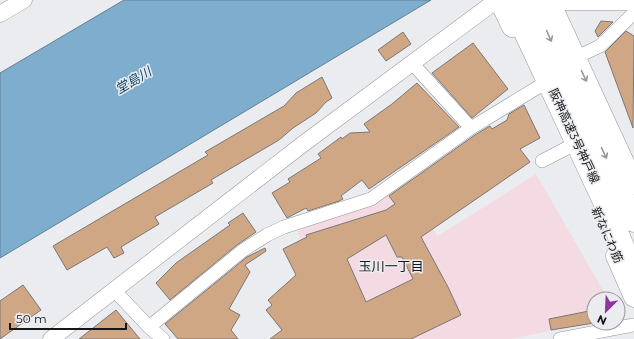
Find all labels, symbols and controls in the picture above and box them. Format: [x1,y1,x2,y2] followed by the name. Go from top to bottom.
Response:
[545,29,553,41] one-way arrow
[112,62,156,97] water label: 堂島川
[581,70,588,82] one-way arrow
[546,86,603,186] street label: 阪神高速3号神戸線
[601,147,608,159] one-way arrow
[588,204,627,265] street label: 新なにわ筋
[358,258,424,274] district label: 玉川一丁目
[586,291,626,331] north arrow
[10,305,126,331] scale bar
[16,311,47,326] text: 50 m
[595,312,609,328] text: N

